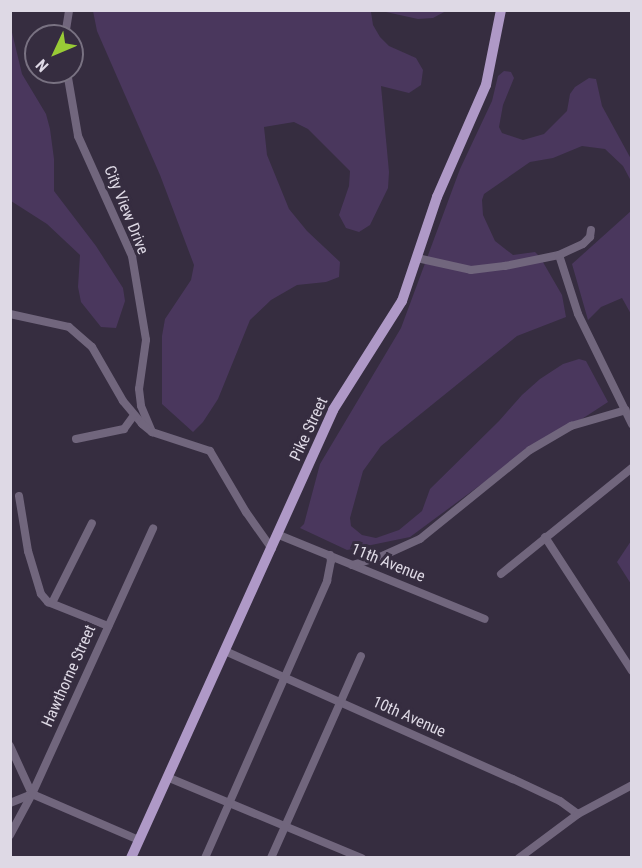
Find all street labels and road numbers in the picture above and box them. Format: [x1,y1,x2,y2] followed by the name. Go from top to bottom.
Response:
[100,163,152,257] street label: City View Drive
[286,394,332,464] street label: Pike Street
[348,539,428,587] street label: 11th Avenue
[38,622,100,730] street label: Hawthorne Street
[369,692,449,742] street label: 10th Avenue

